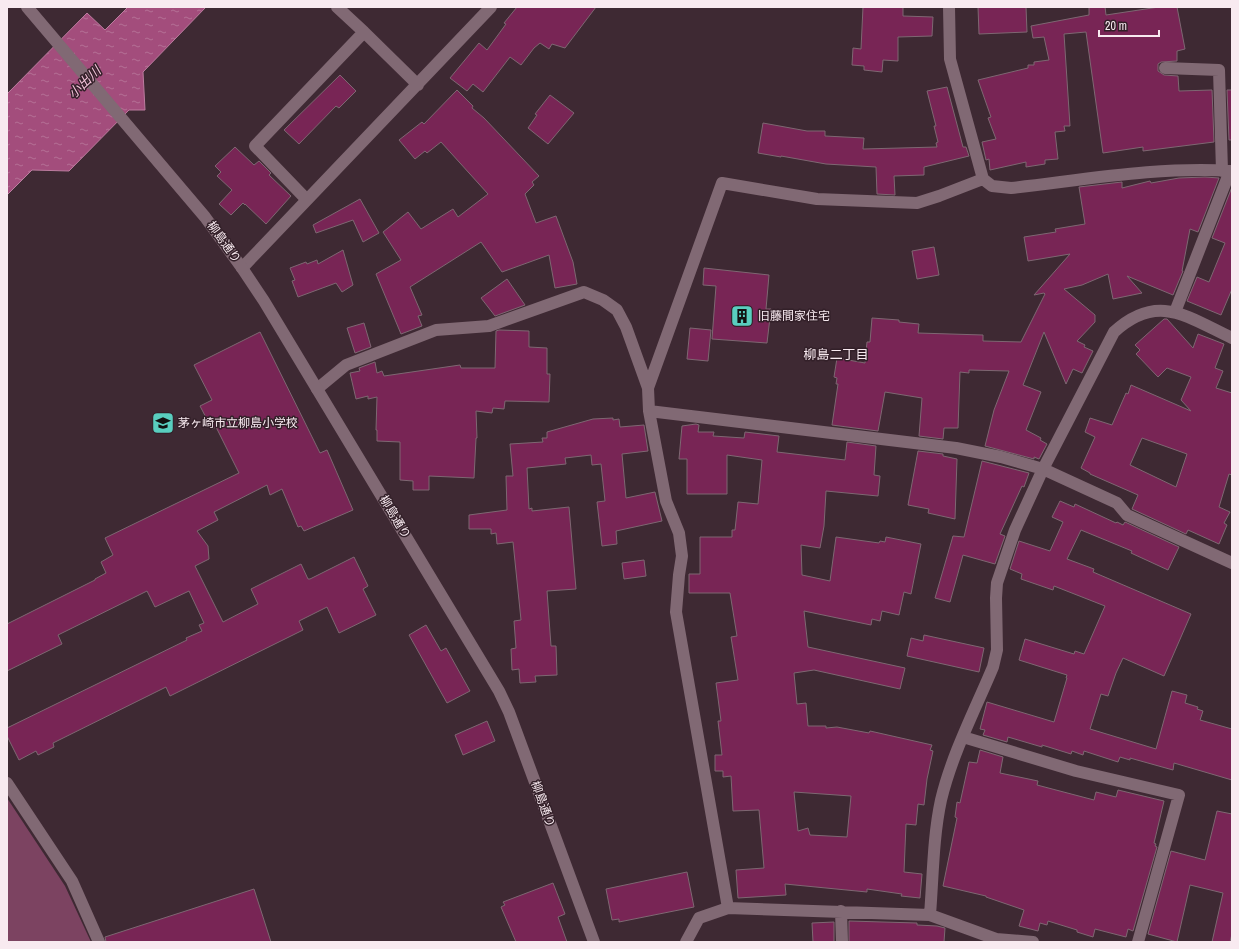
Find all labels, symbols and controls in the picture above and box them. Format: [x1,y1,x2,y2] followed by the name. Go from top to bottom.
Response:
[1099,12,1159,38] scale bar
[1105,18,1127,34] text: 20 m
[64,61,106,102] water label: 小出川
[203,218,245,266] street label: 柳島通り
[729,303,755,329] building icon: 旧藤間家住宅
[758,308,830,324] place label: 旧藤間家住宅
[803,346,869,363] district label: 柳島二丁目
[150,410,176,436] school or university icon: 茅ヶ崎市立柳島小学校
[178,415,298,431] place label: 茅ヶ崎市立柳島小学校
[376,492,414,542] street label: 柳島通り
[527,779,559,829] street label: 柳島通り

